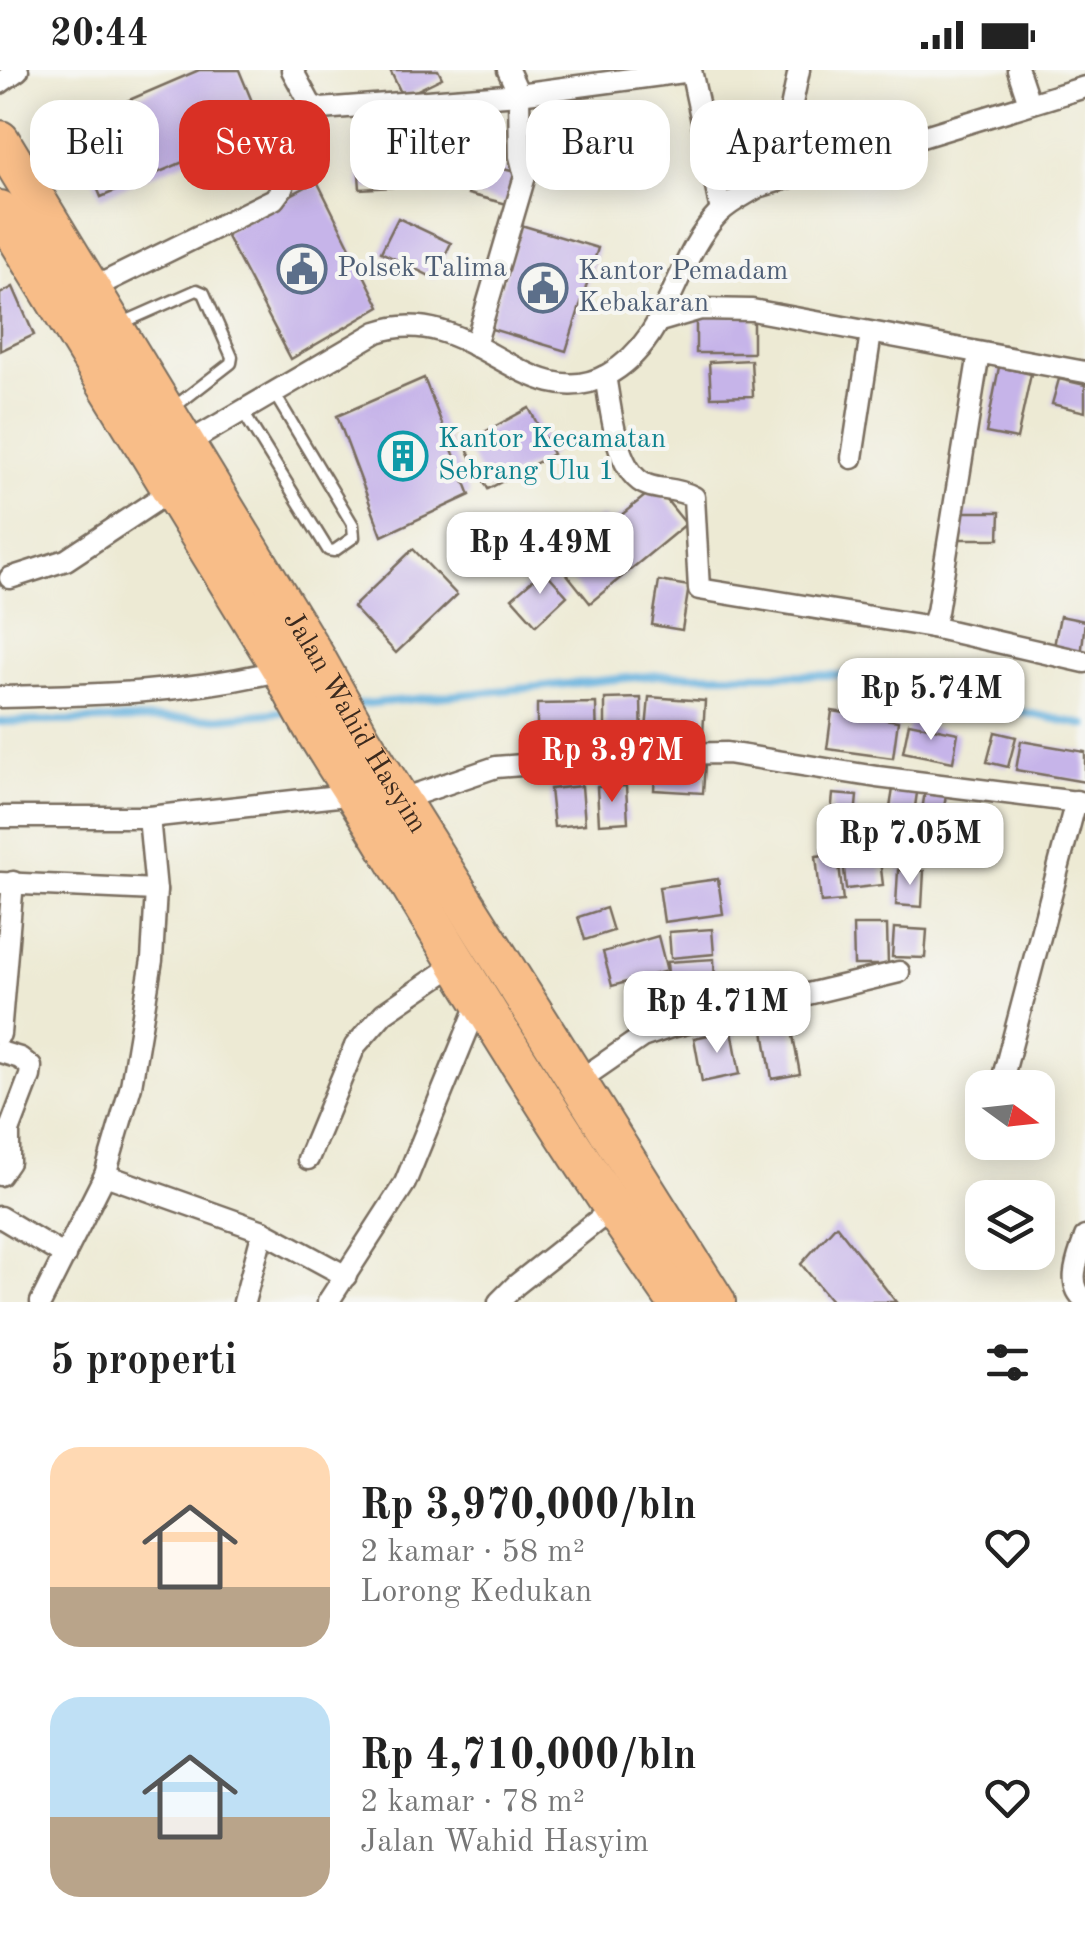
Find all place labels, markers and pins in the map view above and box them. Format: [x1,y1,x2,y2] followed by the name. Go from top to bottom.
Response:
[276,243,328,295] public building icon: Polsek Talima
[337,255,507,283] place label: Polsek Talima
[578,258,788,318] place label: Kantor Pemadam Kebakaran
[517,262,569,314] public building icon: Kantor Pemadam Kebakaran
[438,426,666,486] place label: Kantor Kecamatan Sebrang Ulu 1
[377,430,429,482] building icon: Kantor Kecamatan Sebrang Ulu 1
[437,512,643,597] pin: Rp 4.49M
[828,658,1034,743] pin: Rp 5.74M
[509,720,715,805] pin: Rp 3.97M
[807,803,1013,888] pin: Rp 7.05M
[614,971,820,1056] pin: Rp 4.71M

